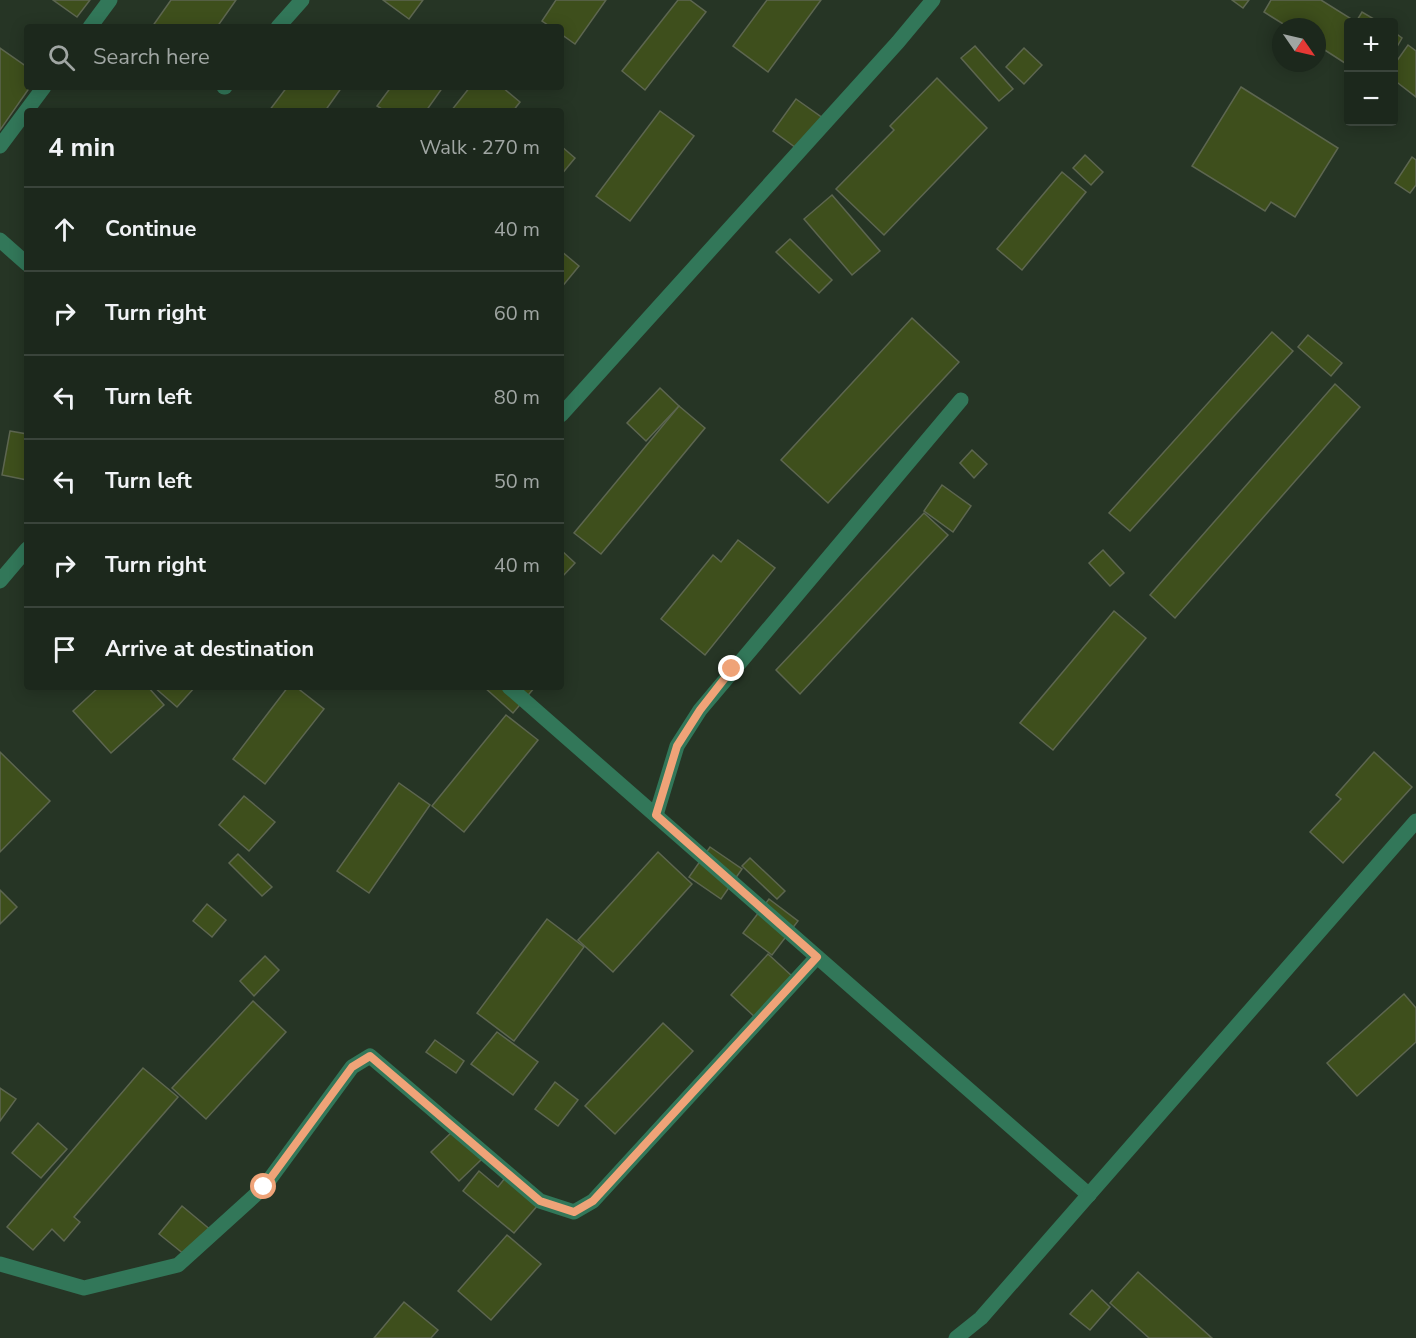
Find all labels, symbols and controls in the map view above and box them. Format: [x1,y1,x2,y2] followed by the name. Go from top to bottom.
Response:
[1272,18,1326,72] north arrow
[1344,18,1398,126] map controls
[1344,18,1398,72] button: +
[24,24,564,90] search box
[45,41,78,74] icon: search
[93,42,210,72] text: Search here
[1344,72,1398,126] button: −
[48,130,115,165] text: 4 min
[420,134,540,161] text: Walk · 270 m
[48,213,81,246] icon: ahead
[105,214,196,244] text: Continue
[494,216,540,243] text: 40 m
[48,297,81,330] icon: right
[105,298,206,328] text: Turn right
[494,300,540,327] text: 60 m
[48,381,81,414] icon: left
[105,382,192,412] text: Turn left
[494,384,540,411] text: 80 m
[48,465,81,498] icon: left
[105,466,192,496] text: Turn left
[494,468,540,495] text: 50 m
[48,549,81,582] icon: right
[105,550,206,580] text: Turn right
[494,552,540,579] text: 40 m
[48,633,81,666] icon: arrive
[105,634,314,664] text: Arrive at destination
[718,655,744,681] route end
[250,1173,276,1199] route start

